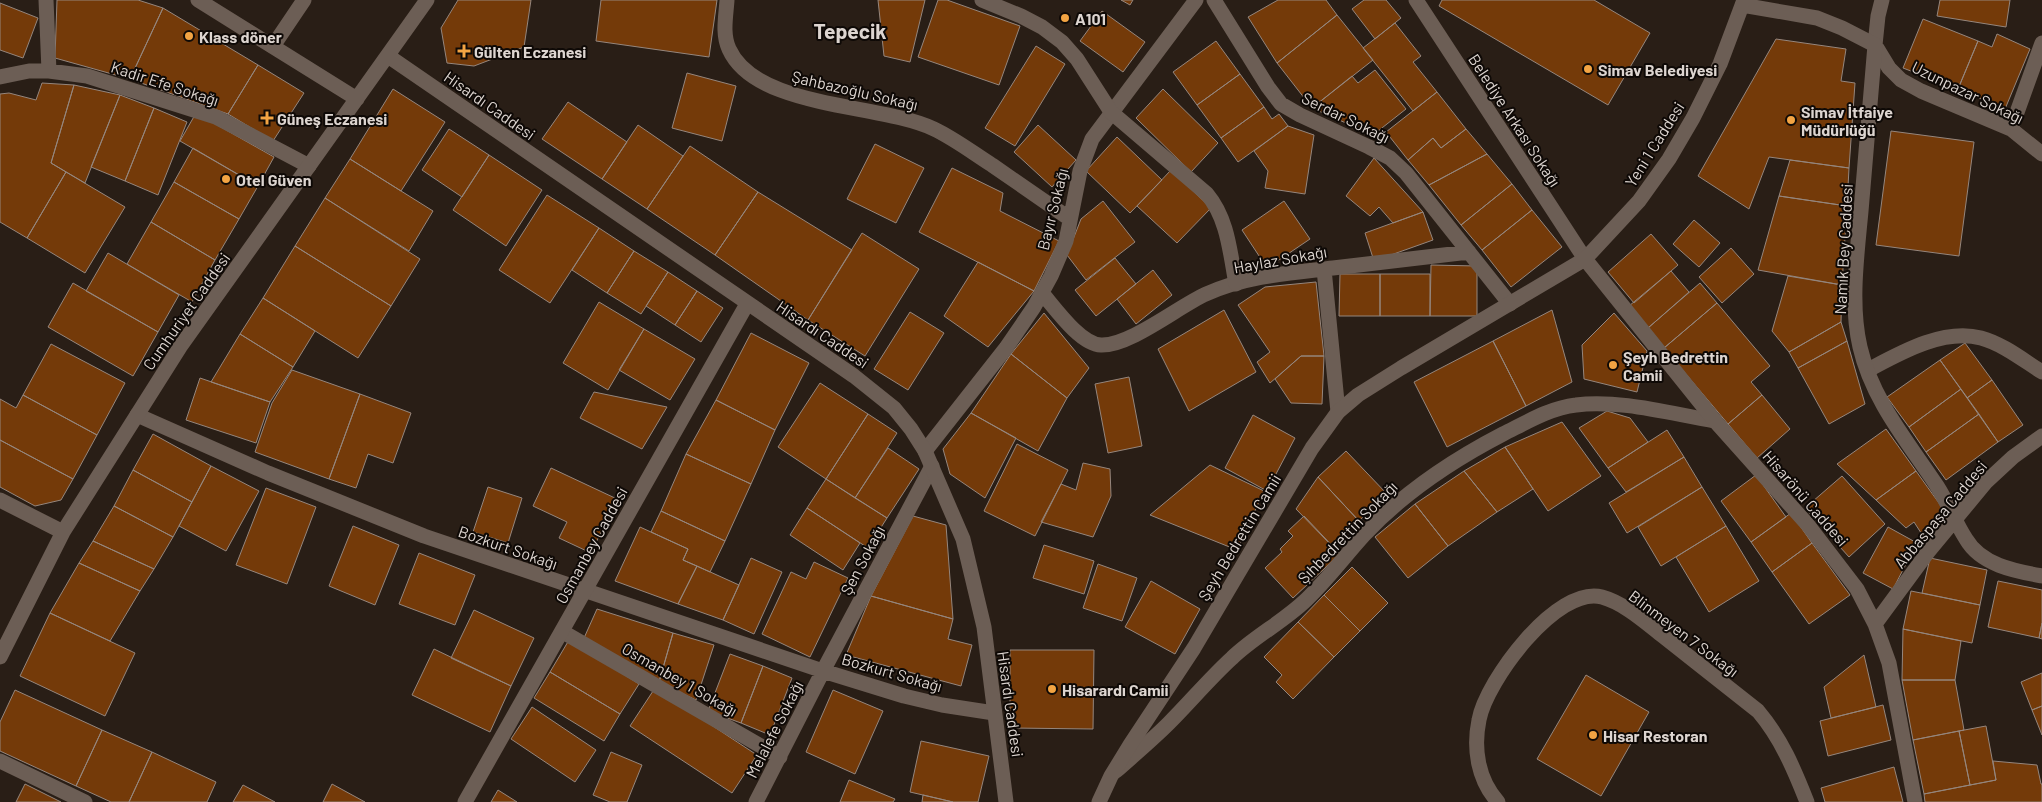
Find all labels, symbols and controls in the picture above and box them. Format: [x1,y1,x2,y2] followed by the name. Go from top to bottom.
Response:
[1075,9,1106,28] place label: A101
[1059,12,1071,24] marker: A101
[813,18,887,43] district label: Tepecik
[199,27,282,46] place label: Klass döner
[183,30,195,42] marker: Klass döner
[474,42,586,61] place label: Gülten Eczanesi
[458,45,470,57] marker: Gülten Eczanesi
[1465,50,1565,190] street label: Belediye Arkası Sokağı
[109,57,221,109] street label: Kadir Efe Sokağı
[1909,57,2027,127] street label: Uzunpazar Sokağı
[1598,60,1717,79] place label: Simav Belediyesi
[1582,63,1594,75] marker: Simav Belediyesi
[790,66,920,114] street label: Şahbazoğlu Sokağı
[441,67,539,143] street label: Hisardı Caddesi
[1299,88,1393,146] street label: Serdar Sokağı
[1620,98,1688,190] street label: Yeni 1 Caddesi
[1801,102,1893,139] place label: Simav İtfaiye Müdürlüğü
[277,109,387,128] place label: Güneş Eczanesi
[261,112,273,124] marker: Güneş Eczanesi
[1785,114,1797,126] marker: Simav İtfaiye Müdürlüğü
[1033,166,1071,252] street label: Bayır Sokağı
[236,170,312,189] place label: Otel Güven
[220,173,232,185] marker: Otel Güven
[1830,183,1856,315] street label: Namık Bey Caddesi
[1232,241,1328,277] street label: Haylaz Sokağı
[138,249,234,373] street label: Cumhuriyet Caddesi
[773,296,873,372] street label: Hisardı Caddesi
[1623,347,1728,384] place label: Şeyh Bedrettin Camii
[1607,359,1619,371] marker: Şeyh Bedrettin Camii
[1759,446,1853,550] street label: Hisarönü Caddesi
[1889,456,1991,572] street label: Abbaspaşa Caddesi
[1194,470,1284,604] street label: Şeyh Bedrettin Camii
[1293,477,1401,587] street label: Şıhbedrettin Sokağı
[551,483,631,607] street label: Osmanbey Caddesi
[456,521,560,573] street label: Bozkurt Sokağı
[836,522,888,598] street label: Şen Sokağı
[1626,586,1742,680] street label: Blinmeyen 7 Sokağı
[619,638,741,720] street label: Osmanbey 1 Sokağı
[840,649,944,695] street label: Bozkurt Sokağı
[994,650,1028,758] street label: Hisardı Caddesi
[741,677,807,781] street label: Melalefe Sokağı
[1062,680,1169,699] place label: Hisarardı Camii
[1046,683,1058,695] marker: Hisarardı Camii
[1603,726,1707,745] place label: Hisar Restoran
[1587,729,1599,741] marker: Hisar Restoran

